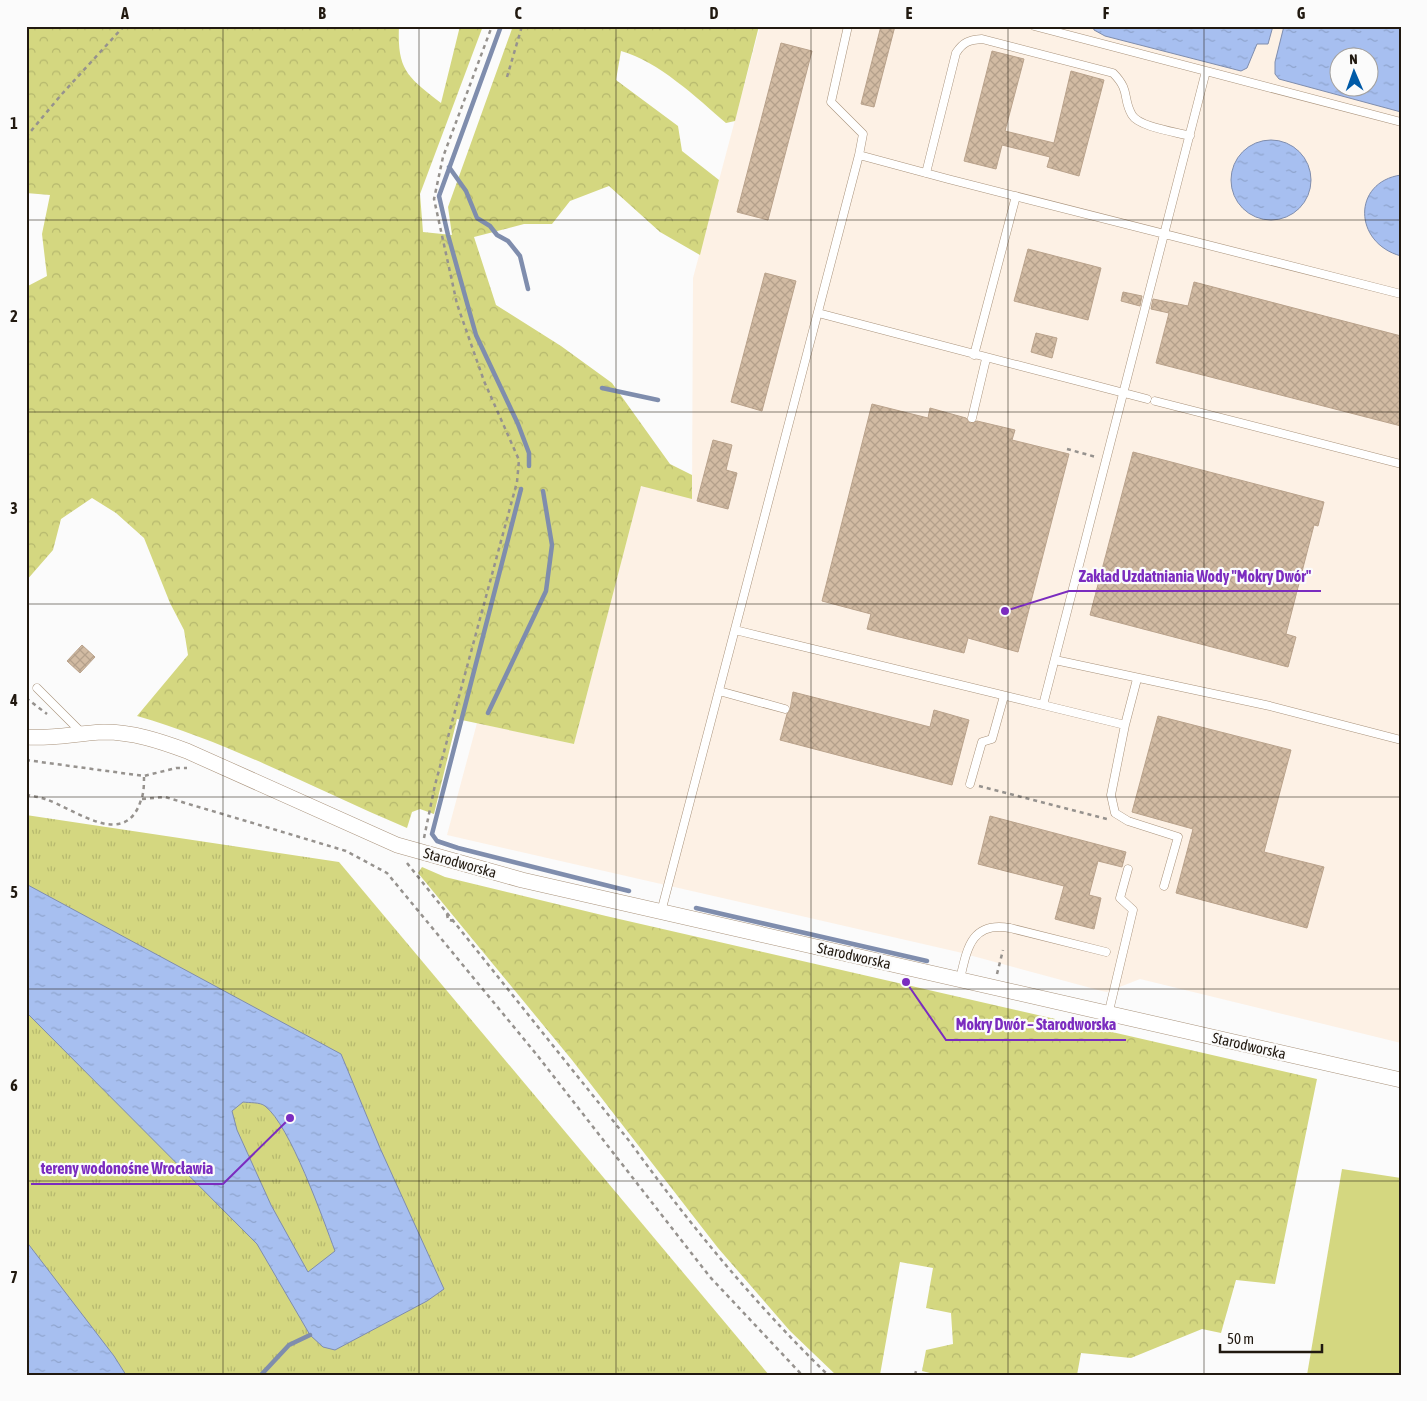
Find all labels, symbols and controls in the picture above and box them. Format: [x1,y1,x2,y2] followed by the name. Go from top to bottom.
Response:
[120,4,129,22] text: A
[318,4,326,22] text: B
[514,4,522,22] text: C
[710,4,719,22] text: D
[906,4,913,22] text: E
[1103,4,1110,22] text: F
[1297,4,1306,22] text: G
[1330,48,1380,98] north arrow
[1349,51,1358,67] text: N
[10,114,18,132] text: 1
[10,307,18,325] text: 2
[10,499,18,517] text: 3
[1069,560,1321,591] callout: Zakład Uzdatniania Wody "Mokry Dwór"
[1079,567,1312,585] text: Zakład Uzdatniania Wody "Mokry Dwór"
[9,691,18,709] text: 4
[422,844,499,881] street label: Starodworska
[10,883,18,901] text: 5
[815,939,893,972] street label: Starodworska
[946,1009,1126,1040] callout: Mokry Dwór – Starodworska
[956,1015,1116,1033] text: Mokry Dwór – Starodworska
[1210,1029,1288,1062] street label: Starodworska
[10,1076,18,1094] text: 6
[31,1153,223,1184] callout: tereny wodonośne Wrocławia
[40,1159,213,1177] text: tereny wodonośne Wrocławia
[10,1268,18,1286] text: 7
[1220,1321,1322,1353] scale bar
[1227,1330,1254,1347] text: 50 m

